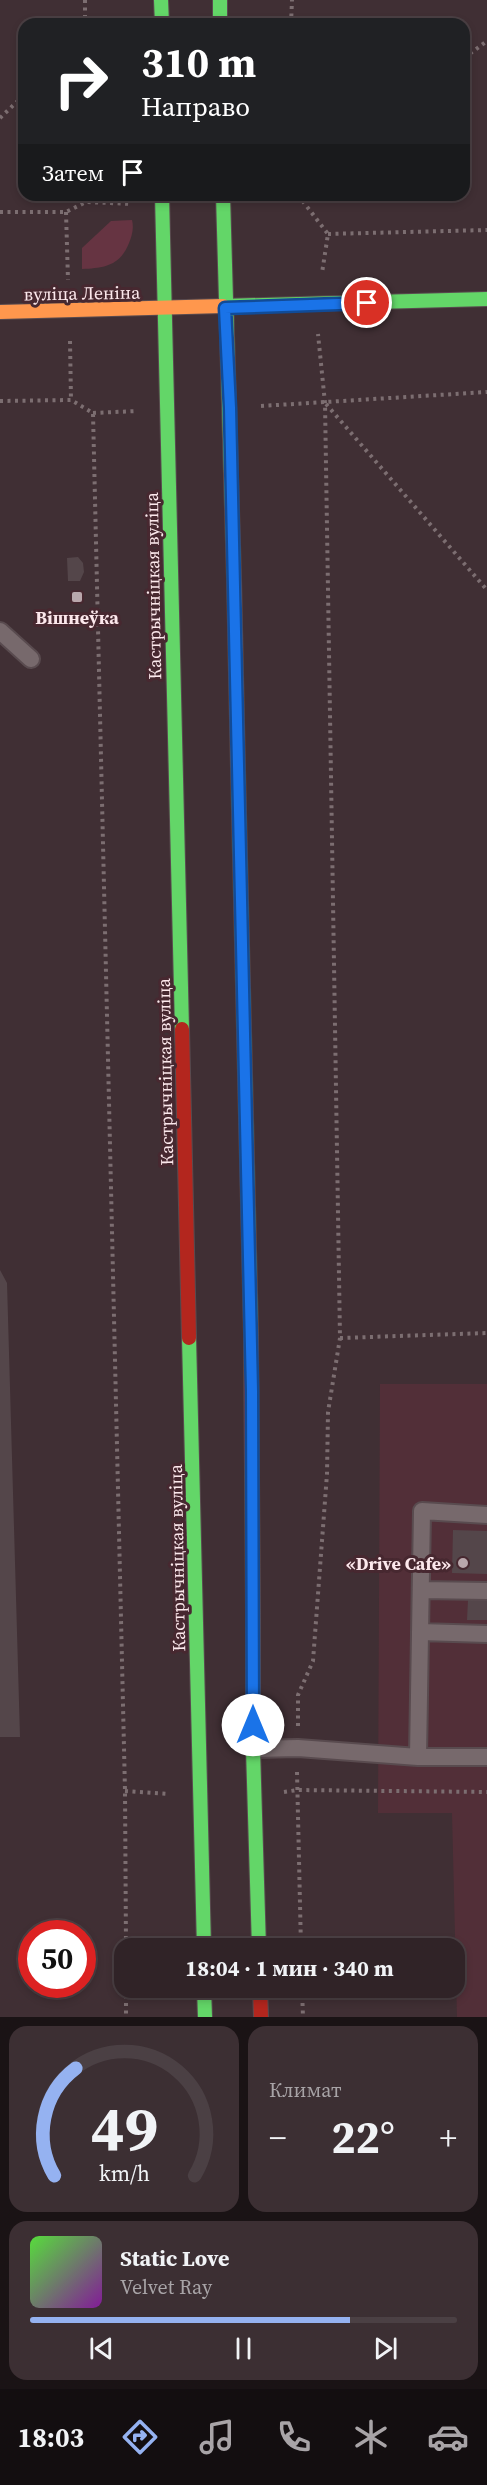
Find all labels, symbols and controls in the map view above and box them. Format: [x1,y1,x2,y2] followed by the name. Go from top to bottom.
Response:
[141,33,256,91] text: 310 m
[42,42,120,120] icon: right
[141,88,250,125] text: Направо
[116,156,149,189] icon: arrive
[42,158,104,188] text: Затем
[341,277,392,328] pin
[24,279,141,307] street label: вуліца Леніна
[350,286,383,319] icon: arrive
[139,491,167,680] street label: Кастрычніцкая вуліца
[70,590,84,604] marker: Вішнеўка
[35,605,119,630] place label: Вішнеўка
[151,977,179,1166] street label: Кастрычніцкая вуліца
[163,1463,191,1652] street label: Кастрычніцкая вуліца
[346,1551,451,1576] place label: «Drive Cafe»
[456,1556,470,1570] marker: «Drive Cafe»
[221,1693,285,1757] position arrow
[18,1920,96,1998] speed limit sign: 50
[185,1953,394,1983] text: 18:04 · 1 мин · 340 m
[269,2076,342,2104] text: Климат
[90,2085,158,2171] text: 49
[331,2106,395,2168] text: 22°
[269,2115,287,2160] text: −
[439,2115,457,2160] text: +
[98,2159,150,2188] text: km/h
[120,2243,230,2273] text: Static Love
[120,2273,212,2301] text: Velvet Ray
[85,2332,118,2365] icon: previous
[227,2332,260,2365] icon: pause
[369,2332,402,2365] icon: next
[119,2416,161,2458] icon: directions
[196,2416,238,2458] icon: music
[273,2416,315,2458] icon: phone
[350,2416,392,2458] icon: climate
[427,2416,469,2458] icon: car
[18,2419,84,2456] text: 18:03

